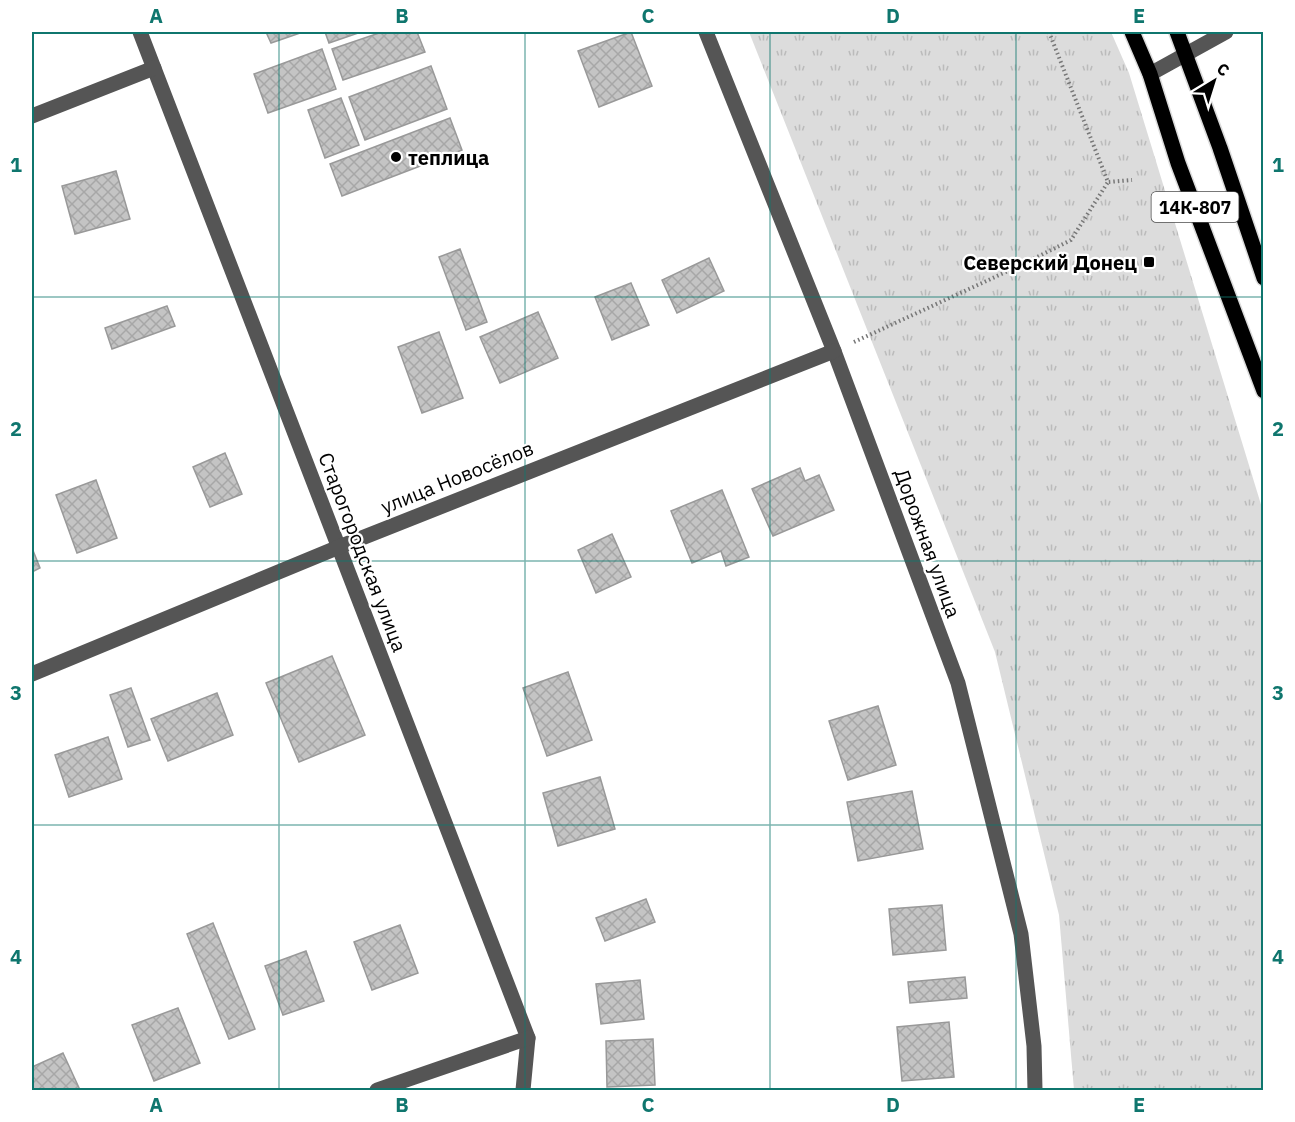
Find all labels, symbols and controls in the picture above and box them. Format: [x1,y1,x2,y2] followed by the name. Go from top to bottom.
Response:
[149,2,163,29] text: A
[395,2,409,29] text: B
[641,2,655,29] text: C
[886,2,900,29] text: D
[1133,2,1145,29] text: E
[1184,51,1244,111] north arrow
[1213,58,1233,80] text: С
[408,144,489,171] place label: теплица
[389,150,403,164] marker: теплица
[10,151,22,178] text: 1
[1272,151,1284,178] text: 1
[1152,192,1238,222] road number: 14К-807
[963,249,1137,276] place label: Северский Донец
[1142,255,1156,269] marker: Северский Донец
[10,415,22,442] text: 2
[1272,415,1284,442] text: 2
[377,434,537,520] street label: улица Новосёлов
[312,448,414,656] street label: Старогородская улица
[889,465,968,622] street label: Дорожная улица
[10,679,22,706] text: 3
[1272,679,1284,706] text: 3
[10,943,22,970] text: 4
[1272,943,1284,970] text: 4
[149,1091,163,1118] text: A
[395,1091,409,1118] text: B
[641,1091,655,1118] text: C
[886,1091,900,1118] text: D
[1133,1091,1145,1118] text: E

